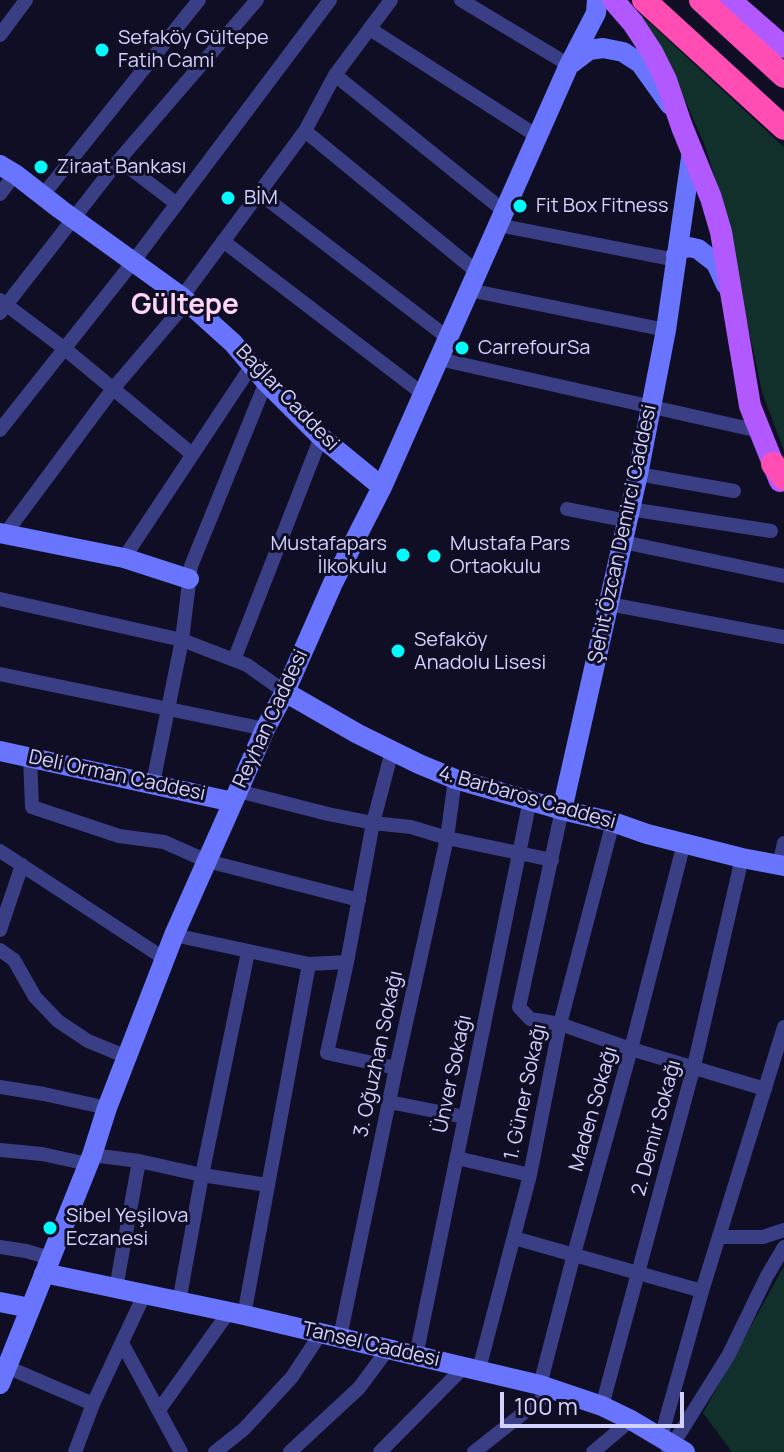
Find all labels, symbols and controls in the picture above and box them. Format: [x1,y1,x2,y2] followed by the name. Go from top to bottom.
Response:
[118,26,269,73] place label: Sefaköy Gültepe Fatih Cami
[93,41,111,59] marker: Sefaköy Gültepe Fatih Cami
[57,155,186,179] place label: Ziraat Bankası
[32,158,50,176] marker: Ziraat Bankası
[244,186,278,210] place label: BİM
[219,189,237,207] marker: BİM
[536,194,668,218] place label: Fit Box Fitness
[511,197,529,215] marker: Fit Box Fitness
[131,289,239,323] district label: Gültepe
[478,336,590,360] place label: CarrefourSa
[453,339,471,357] marker: CarrefourSa
[230,340,344,456] street label: Bağlar Caddesi
[584,403,662,665] street label: Şehit Özcan Demirci Caddesi
[271,532,387,579] place label: Mustafapars İlkokulu
[450,532,570,579] place label: Mustafa Pars Ortaokulu
[394,546,412,564] marker: Mustafapars İlkokulu
[425,547,443,565] marker: Mustafa Pars Ortaokulu
[414,628,546,675] place label: Sefaköy Anadolu Lisesi
[389,642,407,660] marker: Sefaköy Anadolu Lisesi
[229,646,313,792] street label: Reyhan Caddesi
[26,746,208,806] street label: Deli Orman Caddesi
[436,761,618,835] street label: 4. Barbaros Caddesi
[350,969,408,1139] street label: 3. Oğuzhan Sokağı
[429,1013,477,1135] street label: Ünver Sokağı
[500,1022,552,1162] street label: 1. Güner Sokağı
[565,1044,623,1174] street label: Maden Sokağı
[627,1057,687,1199] street label: 2. Demir Sokağı
[66,1204,188,1251] place label: Sibel Yeşilova Eczanesi
[41,1219,59,1237] marker: Sibel Yeşilova Eczanesi
[300,1318,442,1372] street label: Tansel Caddesi
[504,1376,688,1426] scale bar
[514,1389,578,1422] text: 100 m

